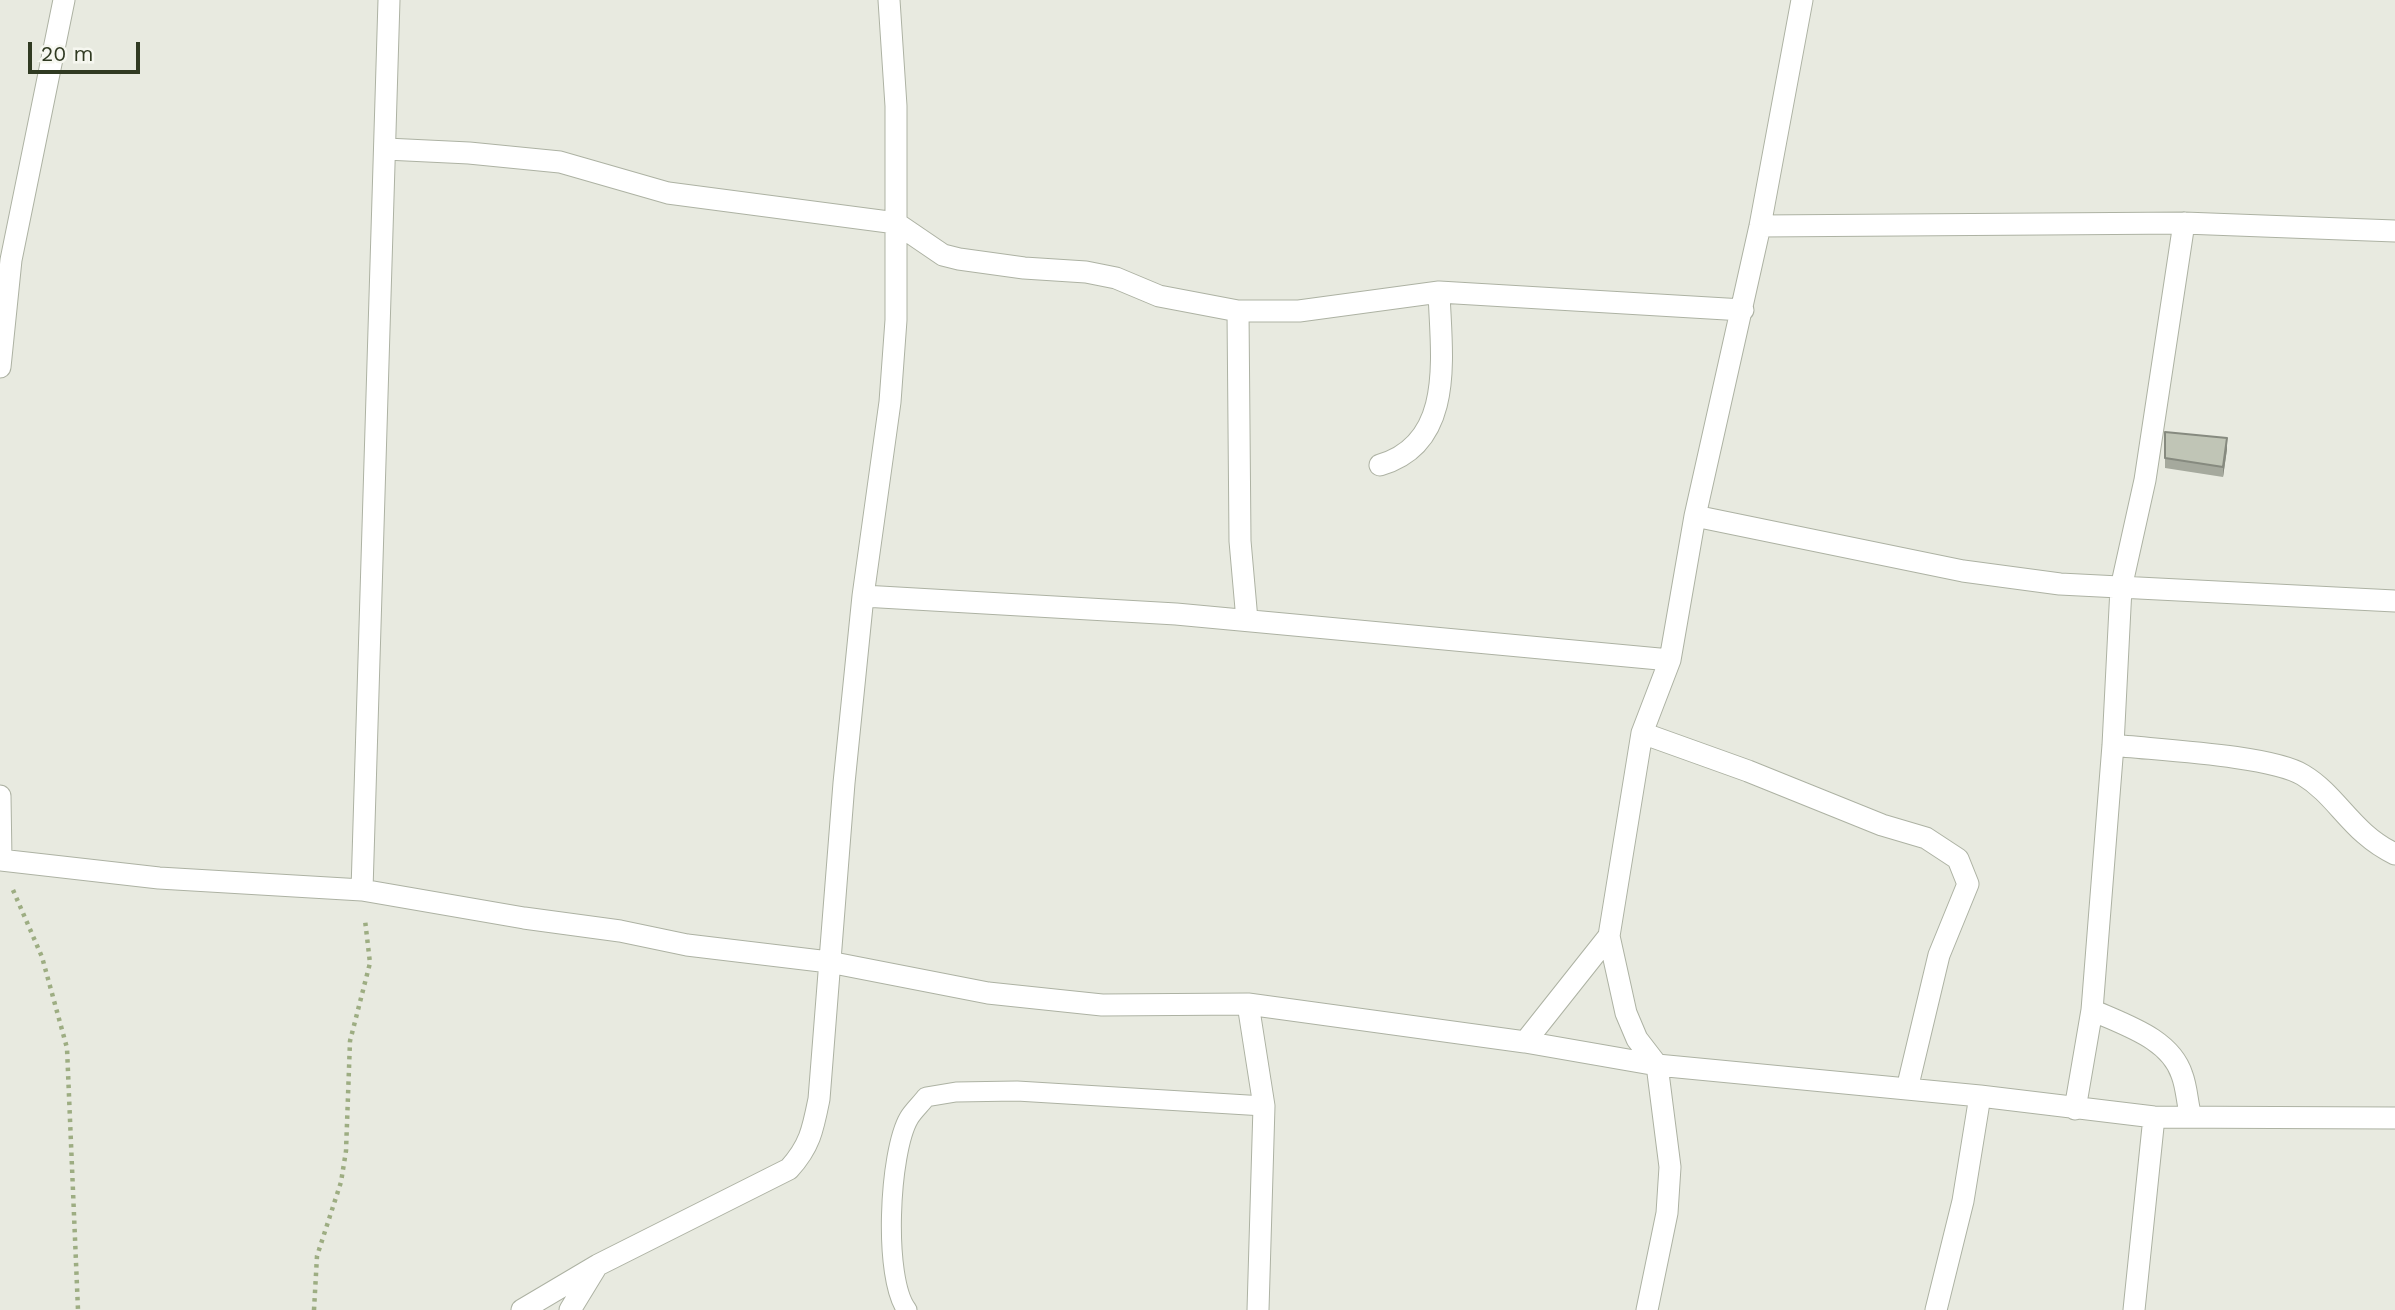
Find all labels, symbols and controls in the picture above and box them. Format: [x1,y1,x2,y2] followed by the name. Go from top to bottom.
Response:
[32,28,144,72] scale bar
[41,41,93,66] text: 20 m

